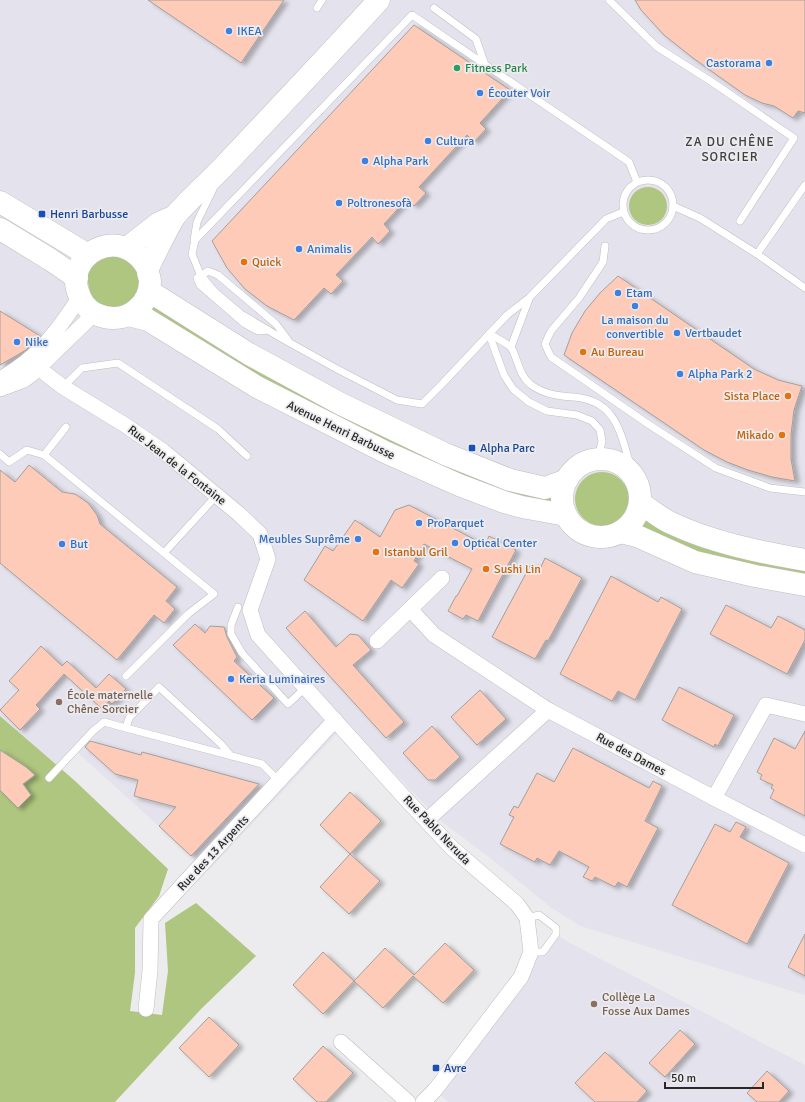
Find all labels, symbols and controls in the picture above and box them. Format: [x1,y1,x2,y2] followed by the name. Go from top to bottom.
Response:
[237,24,262,39] place label: IKEA
[224,26,234,36] marker: IKEA
[706,56,761,71] place label: Castorama
[764,58,774,68] marker: Castorama
[465,61,527,76] place label: Fitness Park
[452,63,462,73] marker: Fitness Park
[488,86,551,101] place label: Écouter Voir
[475,88,485,98] marker: Écouter Voir
[685,133,775,165] district label: ZA DU CHÊNE SORCIER
[436,134,474,149] place label: Cultura
[423,136,433,146] marker: Cultura
[373,154,428,169] place label: Alpha Park
[360,156,370,166] marker: Alpha Park
[347,196,412,211] place label: Poltronesofà
[334,198,344,208] marker: Poltronesofà
[50,207,128,222] place label: Henri Barbusse
[37,209,47,219] marker: Henri Barbusse
[307,242,352,257] place label: Animalis
[294,244,304,254] marker: Animalis
[252,255,281,270] place label: Quick
[239,257,249,267] marker: Quick
[626,286,653,301] place label: Etam
[613,288,623,298] marker: Etam
[630,301,640,311] marker: La maison du convertible
[601,313,669,342] place label: La maison du convertible
[685,326,742,341] place label: Vertbaudet
[672,328,682,338] marker: Vertbaudet
[25,335,48,350] place label: Nike
[12,337,22,347] marker: Nike
[591,345,644,360] place label: Au Bureau
[578,347,588,357] marker: Au Bureau
[688,367,753,382] place label: Alpha Park 2
[675,369,685,379] marker: Alpha Park 2
[724,389,780,404] place label: Sista Place
[783,391,793,401] marker: Sista Place
[284,398,397,463] street label: Avenue Henri Barbusse
[124,422,229,509] street label: Rue Jean de la Fontaine
[736,428,774,443] place label: Mikado
[777,430,787,440] marker: Mikado
[480,441,535,456] place label: Alpha Parc
[467,443,477,453] marker: Alpha Parc
[427,516,484,531] place label: ProParquet
[414,518,424,528] marker: ProParquet
[259,532,350,547] place label: Meubles Suprême
[353,534,363,544] marker: Meubles Suprême
[463,536,538,551] place label: Optical Center
[70,537,88,552] place label: But
[450,538,460,548] marker: Optical Center
[57,539,67,549] marker: But
[384,545,448,560] place label: Istanbul Gril
[371,547,381,557] marker: Istanbul Gril
[494,562,541,577] place label: Sushi Lin
[481,564,491,574] marker: Sushi Lin
[239,672,325,687] place label: Keria Luminaires
[226,674,236,684] marker: Keria Luminaires
[67,688,153,717] place label: École maternelle Chêne Sorcier
[54,697,64,707] marker: École maternelle Chêne Sorcier
[593,730,668,779] street label: Rue des Dames
[400,792,474,868] street label: Rue Pablo Neruda
[174,812,252,894] street label: Rue des 13 Arpents
[602,990,690,1019] place label: Collège La Fosse Aux Dames
[589,999,599,1009] marker: Collège La Fosse Aux Dames
[444,1061,467,1076] place label: Avre
[431,1063,441,1073] marker: Avre
[665,1064,763,1090] scale bar
[671,1071,696,1086] text: 50 m

